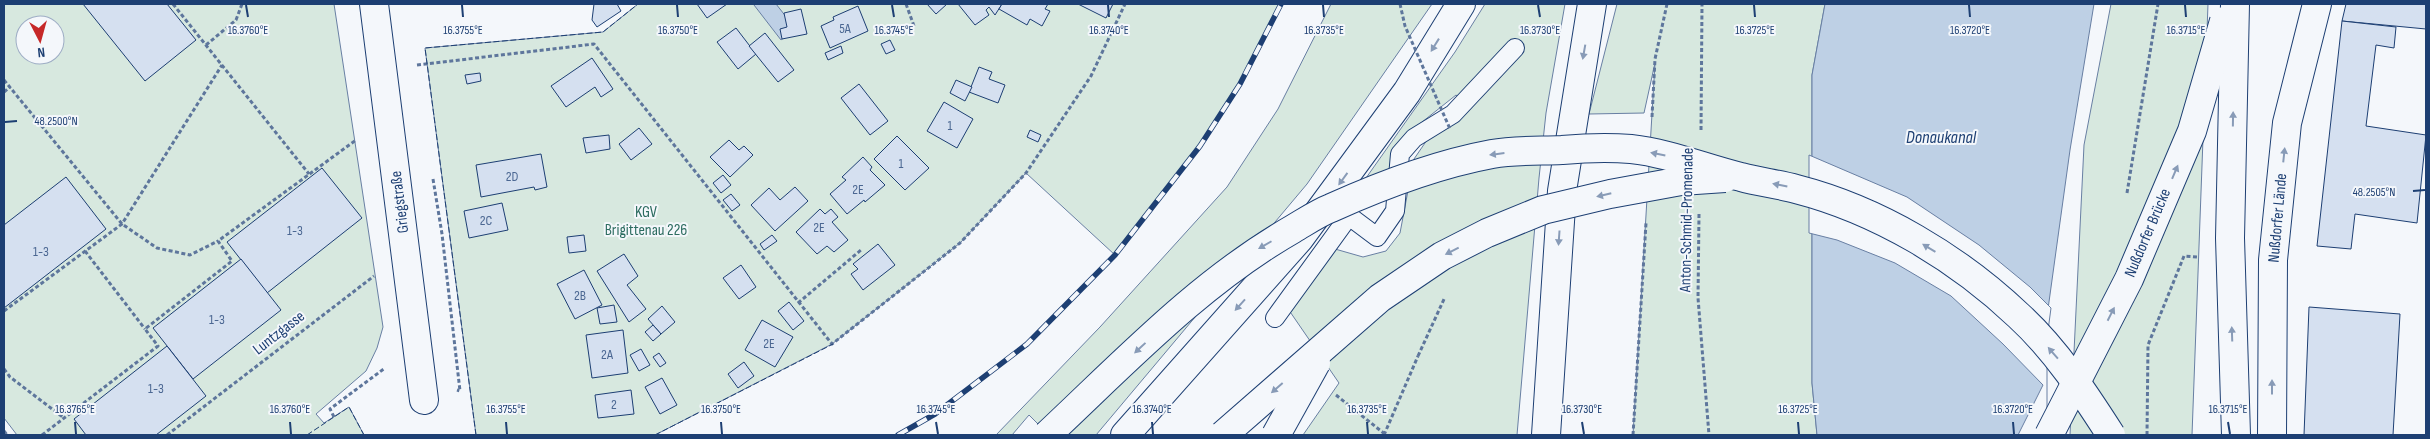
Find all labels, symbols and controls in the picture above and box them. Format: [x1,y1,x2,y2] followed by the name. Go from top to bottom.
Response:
[15,15,65,65] north arrow
[839,20,852,37] house number: 5A
[228,23,268,38] text: 16.3760°E
[443,23,483,38] text: 16.3755°E
[658,23,698,38] text: 16.3750°E
[874,23,914,38] text: 16.3745°E
[1089,23,1129,38] text: 16.3740°E
[1304,23,1344,38] text: 16.3735°E
[1520,23,1560,38] text: 16.3730°E
[1735,23,1775,38] text: 16.3725°E
[1950,23,1990,38] text: 16.3720°E
[2167,23,2205,38] text: 16.3715°E
[1431,39,1440,52] one-way arrow
[37,44,46,61] text: N
[1579,44,1587,60] one-way arrow
[2229,111,2237,127] one-way arrow
[34,114,78,129] text: 48.2500°N
[948,117,953,134] house number: 1
[1906,127,1977,148] water label: Donaukanal
[2280,146,2288,162] one-way arrow
[1676,148,1698,293] street label: Anton-Schmid-Promenade
[1488,150,1504,158] one-way arrow
[1651,150,1666,158] one-way arrow
[899,155,904,172] house number: 1
[2171,165,2179,179] one-way arrow
[506,168,518,185] house number: 2D
[387,170,413,234] street label: Griegstraße
[1338,172,1348,186] one-way arrow
[2265,173,2291,263] street label: Nußdorfer Lände
[852,181,864,198] house number: 2E
[1772,181,1788,189] one-way arrow
[2353,185,2395,200] text: 48.2505°N
[2121,186,2175,280] street label: Nußdorfer Brücke
[1596,191,1611,199] one-way arrow
[605,203,687,240] park label: KGV Brigittenau 226
[480,212,492,229] house number: 2C
[813,219,825,236] house number: 2E
[287,222,303,239] house number: 1-3
[1555,230,1563,246] one-way arrow
[1258,241,1273,249] one-way arrow
[33,243,49,260] house number: 1-3
[1923,244,1936,253] one-way arrow
[1445,247,1459,255] one-way arrow
[574,287,586,304] house number: 2B
[1235,298,1246,311] one-way arrow
[249,307,309,359] street label: Luntzgasse
[2107,307,2115,321] one-way arrow
[209,311,225,328] house number: 1-3
[2228,326,2236,342] one-way arrow
[763,335,775,352] house number: 2E
[1134,341,1146,353] one-way arrow
[601,346,614,363] house number: 2A
[2047,346,2058,359] one-way arrow
[2268,378,2276,394] one-way arrow
[148,380,164,397] house number: 1-3
[1272,382,1284,394] one-way arrow
[611,396,617,413] house number: 2
[55,402,95,417] text: 16.3765°E
[270,402,310,417] text: 16.3760°E
[486,402,526,417] text: 16.3755°E
[701,402,741,417] text: 16.3750°E
[916,402,956,417] text: 16.3745°E
[1132,402,1172,417] text: 16.3740°E
[1347,402,1387,417] text: 16.3735°E
[1562,402,1602,417] text: 16.3730°E
[1778,402,1818,417] text: 16.3725°E
[1993,402,2033,417] text: 16.3720°E
[2209,402,2247,417] text: 16.3715°E

